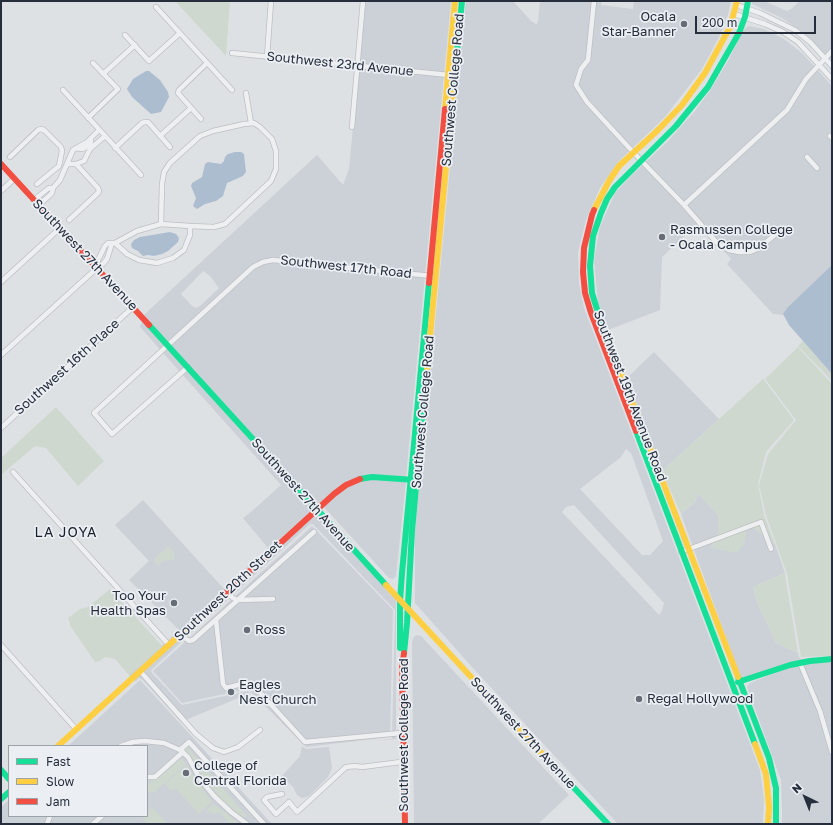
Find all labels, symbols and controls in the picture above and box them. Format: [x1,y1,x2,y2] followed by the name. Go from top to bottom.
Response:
[697,8,818,34] scale bar
[602,9,676,40] place label: Ocala Star-Banner
[439,13,467,167] street label: Southwest College Road
[702,15,737,30] text: 200 m
[679,19,689,29] marker: Ocala Star-Banner
[266,49,414,79] street label: Southwest 23rd Avenue
[29,196,141,314] street label: Southwest 27th Avenue
[670,222,793,253] place label: Rasmussen College - Ocala Campus
[657,232,667,242] marker: Rasmussen College - Ocala Campus
[280,252,412,282] street label: Southwest 17th Road
[590,308,670,484] street label: Southwest 19th Avenue Road
[11,316,123,418] street label: Southwest 16th Place
[409,335,437,489] street label: Southwest College Road
[248,435,358,555] street label: Southwest 27th Avenue
[35,525,97,541] district label: LA JOYA
[171,537,285,645] street label: Southwest 20th Street
[90,588,166,619] place label: Too Your Health Spas
[169,598,179,608] marker: Too Your Health Spas
[255,622,285,638] place label: Ross
[242,625,252,635] marker: Ross
[396,658,412,812] street label: Southwest College Road
[467,674,579,792] street label: Southwest 27th Avenue
[239,677,316,708] place label: Eagles Nest Church
[226,687,236,697] marker: Eagles Nest Church
[647,691,753,707] place label: Regal Hollywood
[634,694,644,704] marker: Regal Hollywood
[8,745,148,817] legend
[46,754,71,769] text: Fast
[194,758,287,789] place label: College of Central Florida
[181,768,191,778] marker: College of Central Florida
[46,774,74,789] text: Slow
[785,777,825,817] north arrow
[789,780,804,795] text: N
[46,794,70,809] text: Jam

